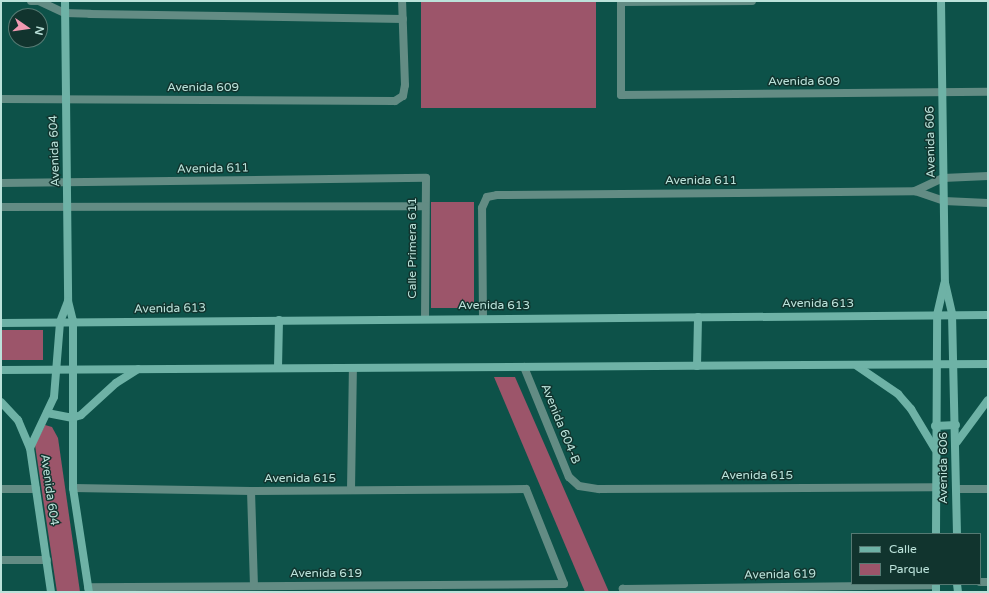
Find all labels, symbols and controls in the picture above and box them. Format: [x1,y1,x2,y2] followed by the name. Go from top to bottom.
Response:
[8,8,48,48] north arrow
[32,25,47,36] text: N
[768,75,840,89] street label: Avenida 609
[167,81,239,95] street label: Avenida 609
[923,106,939,178] street label: Avenida 606
[47,115,63,187] street label: Avenida 604
[177,161,249,177] street label: Avenida 611
[665,174,737,188] street label: Avenida 611
[406,197,420,299] street label: Calle Primera 611
[782,297,854,311] street label: Avenida 613
[458,299,530,313] street label: Avenida 613
[134,301,206,317] street label: Avenida 613
[537,382,583,466] street label: Avenida 604-B
[937,432,951,504] street label: Avenida 606
[37,453,61,527] street label: Avenida 604
[721,469,793,483] street label: Avenida 615
[264,472,336,486] street label: Avenida 615
[851,533,981,585] legend
[889,542,917,556] text: Calle
[889,562,930,576] text: Parque
[290,567,362,581] street label: Avenida 619
[744,567,816,583] street label: Avenida 619

